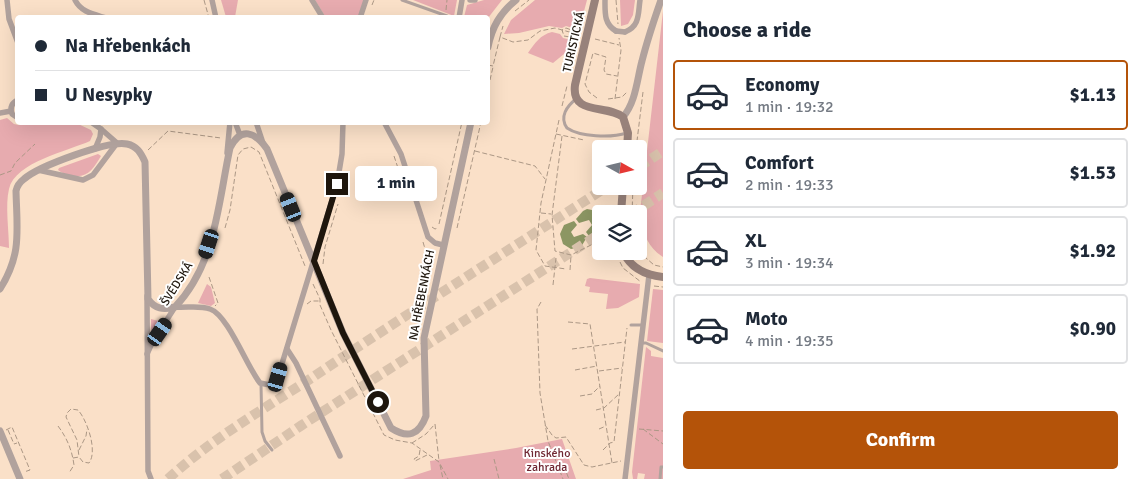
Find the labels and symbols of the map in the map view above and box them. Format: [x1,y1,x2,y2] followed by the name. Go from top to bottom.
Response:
[560,9,588,74] street label: TURISTICKÁ
[592,140,648,195] north arrow
[354,166,437,202] callout: 1 min
[326,173,348,195] route end
[278,190,303,224] car
[197,227,220,261] car
[406,248,438,342] street label: NA HŘEBENKÁCH
[158,259,197,309] street label: ŠVÉDSKÁ
[145,315,174,349] car
[266,361,289,393] car
[367,391,389,413] route start
[524,446,570,475] park label: Kinského zahrada

